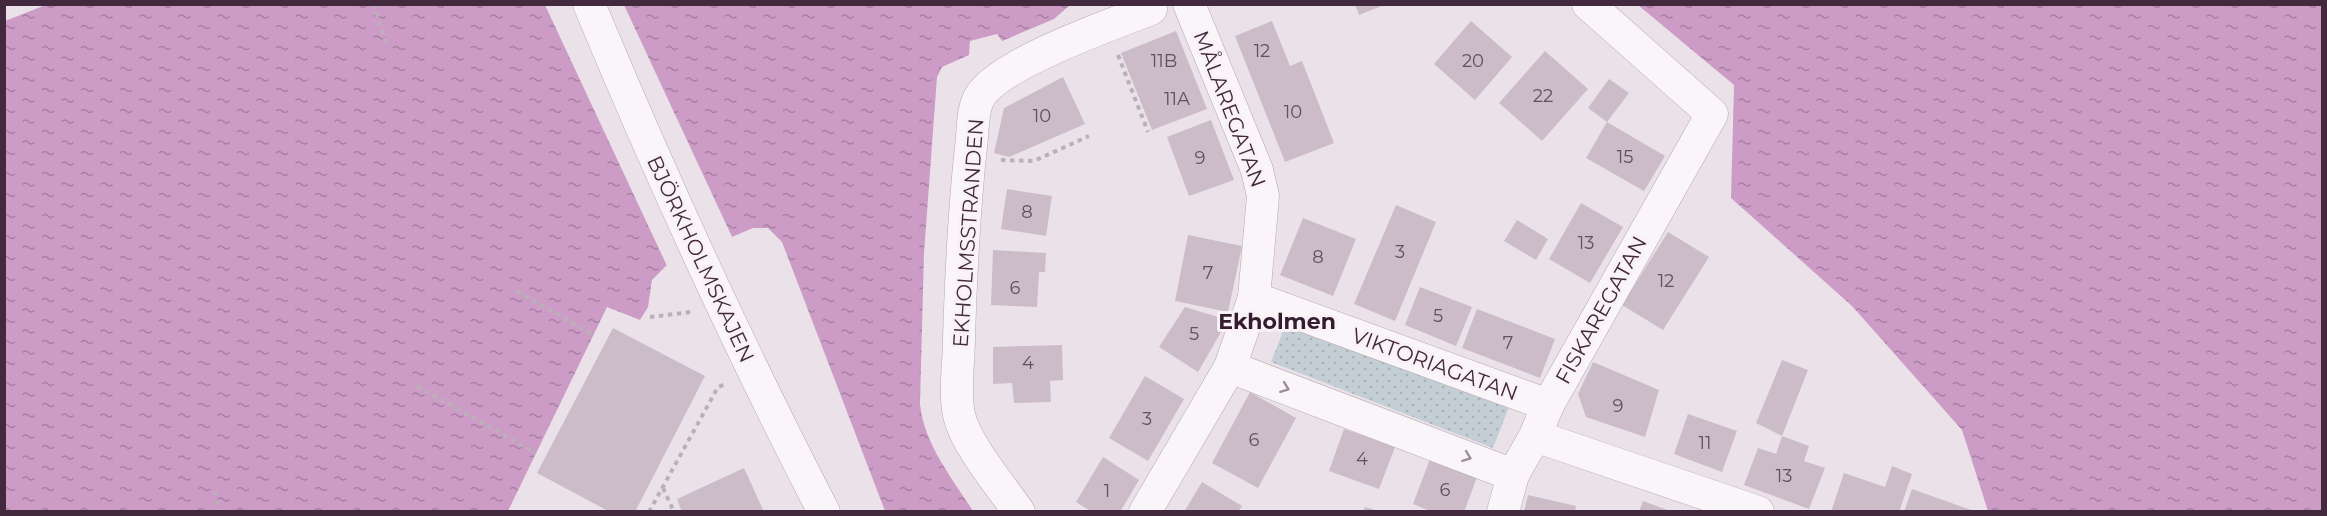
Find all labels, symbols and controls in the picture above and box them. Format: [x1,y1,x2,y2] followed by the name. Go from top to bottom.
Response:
[1189,27,1271,191] street label: MÅLAREGATAN
[1254,40,1270,62] house number: 12
[1151,50,1177,72] house number: 11B
[1462,50,1484,72] house number: 20
[1533,85,1553,107] house number: 22
[1164,88,1190,110] house number: 11A
[1284,101,1302,123] house number: 10
[1033,105,1051,127] house number: 10
[948,118,988,348] street label: EKHOLMSSTRANDEN
[1617,146,1633,168] house number: 15
[1195,147,1206,169] house number: 9
[642,152,760,366] street label: BJÖRKHOLMSKAJEN
[1021,201,1033,223] house number: 8
[1550,232,1652,388] street label: FISKAREGATAN
[1578,232,1594,254] house number: 13
[1395,241,1405,263] house number: 3
[1312,246,1324,268] house number: 8
[1203,262,1213,284] house number: 7
[1658,270,1674,292] house number: 12
[1010,277,1021,299] house number: 6
[1433,305,1443,327] house number: 5
[1218,308,1336,335] district label: Ekholmen
[1349,322,1521,406] street label: VIKTORIAGATAN
[1189,323,1199,345] house number: 5
[1503,332,1513,354] house number: 7
[1022,352,1034,374] house number: 4
[1279,380,1290,393] one-way arrow
[1613,395,1624,417] house number: 9
[1142,408,1152,430] house number: 3
[1249,429,1260,451] house number: 6
[1699,432,1712,454] house number: 11
[1356,448,1368,470] house number: 4
[1461,450,1472,463] one-way arrow
[1776,465,1792,487] house number: 13
[1440,479,1451,501] house number: 6
[1104,480,1110,502] house number: 1

